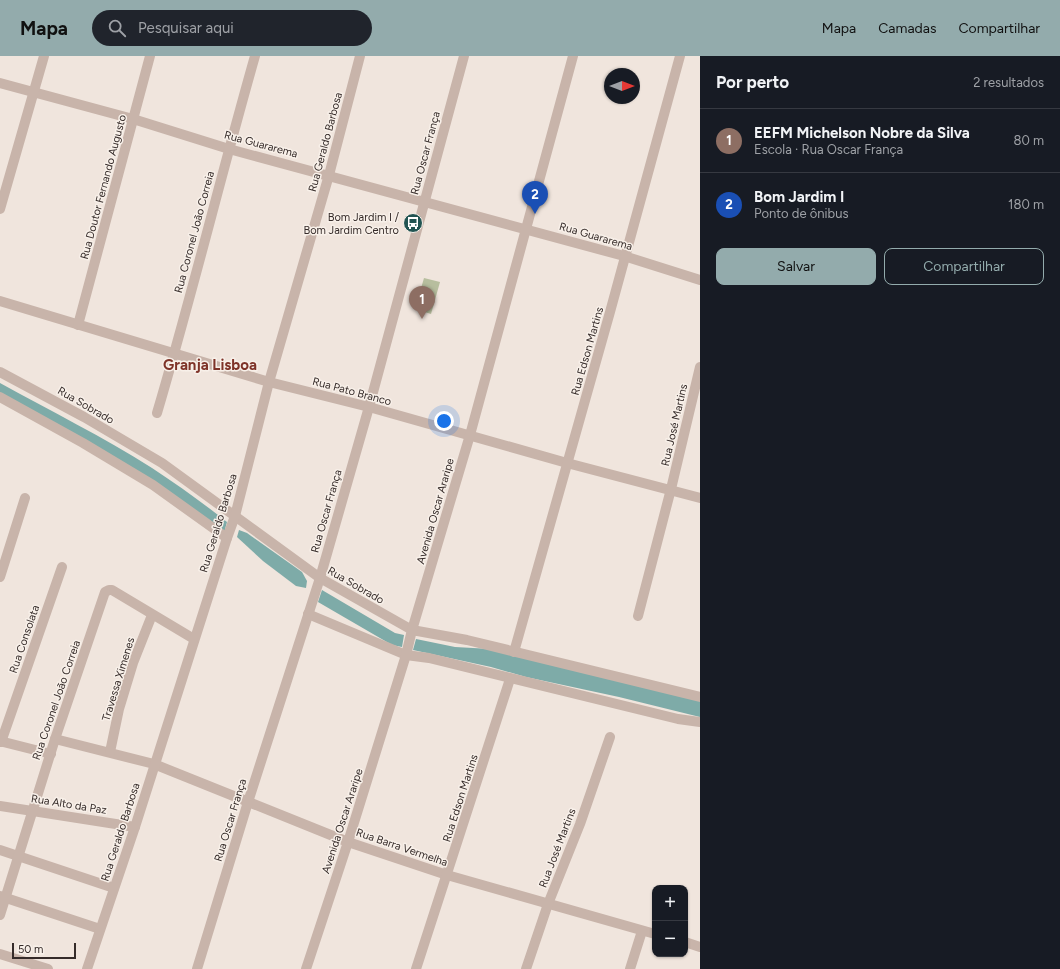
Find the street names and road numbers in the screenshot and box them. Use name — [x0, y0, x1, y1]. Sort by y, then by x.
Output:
street label: Rua Geraldo Barbosa — [306, 91, 345, 193]
street label: Rua Oscar França — [408, 110, 443, 196]
street label: Rua Doutor Fernando Augusto — [78, 113, 129, 261]
street label: Rua Guararema — [223, 128, 299, 161]
street label: Rua Coronel João Correia — [172, 170, 217, 295]
street label: Rua Guararema — [558, 220, 634, 253]
street label: Rua Edson Martins — [569, 305, 606, 397]
street label: Rua Pato Branco — [311, 375, 393, 408]
street label: Rua José Martins — [659, 383, 690, 467]
street label: Rua Sobrado — [55, 384, 116, 427]
street label: Avenida Oscar Araripe — [414, 457, 457, 566]
street label: Rua Oscar França — [308, 468, 345, 554]
street label: Rua Geraldo Barbosa — [197, 472, 240, 574]
street label: Rua Sobrado — [325, 564, 386, 607]
street label: Rua Consolata — [7, 603, 42, 675]
street label: Travessa Ximenes — [100, 636, 137, 723]
street label: Rua Coronel João Correia — [30, 639, 83, 762]
street label: Rua Edson Martins — [440, 753, 481, 844]
street label: Avenida Oscar Araripe — [319, 767, 366, 875]
street label: Rua Oscar França — [212, 777, 249, 863]
street label: Rua Geraldo Barbosa — [98, 781, 143, 883]
street label: Rua Alto da Paz — [30, 792, 108, 817]
street label: Rua José Martins — [536, 807, 579, 890]
street label: Rua Barra Vermelha — [354, 826, 449, 869]

